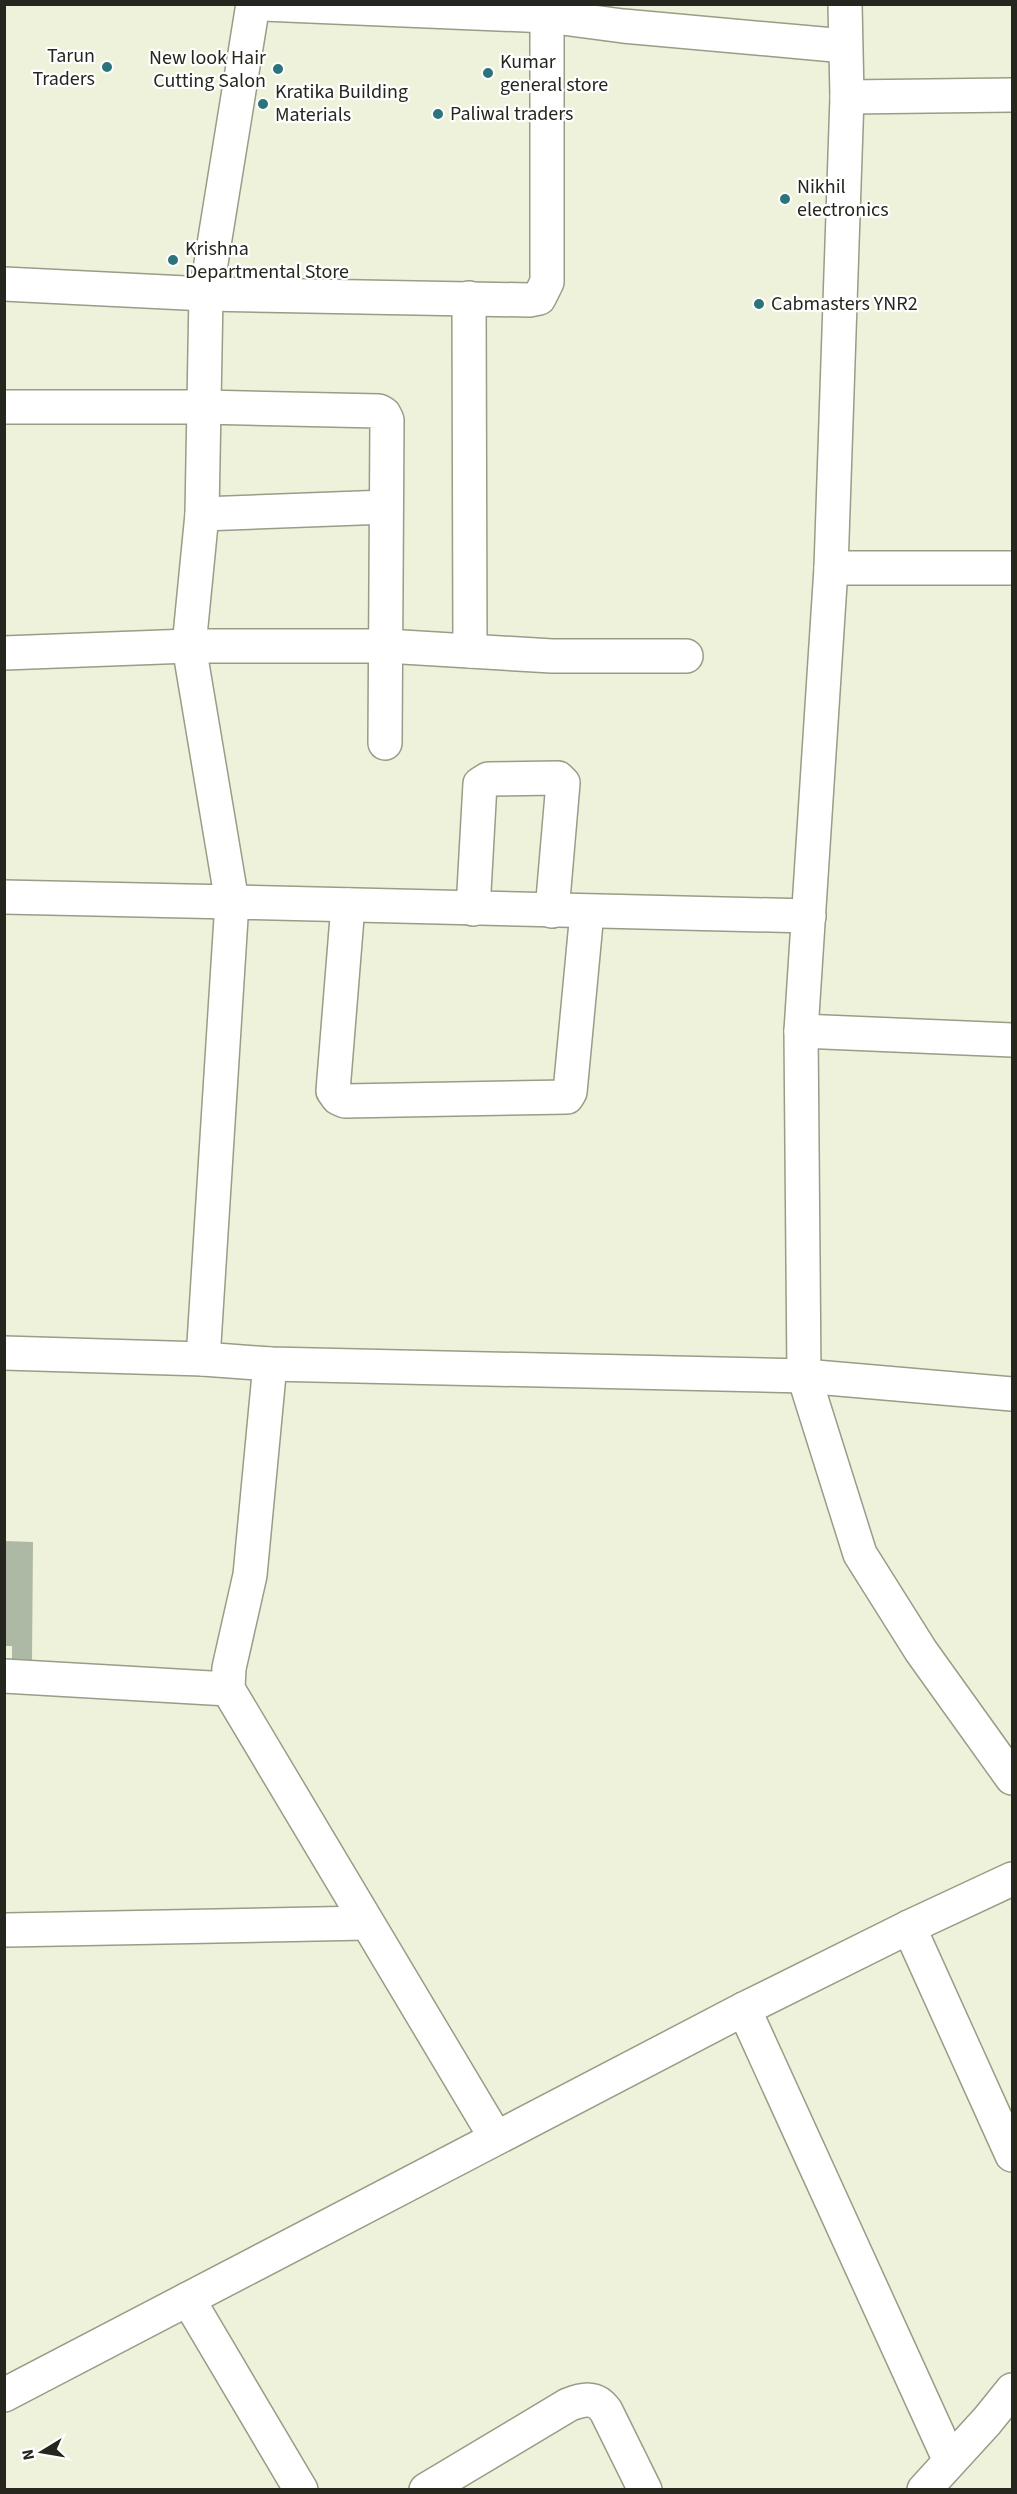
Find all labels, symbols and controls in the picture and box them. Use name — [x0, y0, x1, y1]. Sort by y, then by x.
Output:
place label: Tarun Traders — [32, 42, 95, 93]
place label: New look Hair Cutting Salon — [149, 44, 266, 95]
place label: Kumar general store — [500, 48, 608, 99]
marker: Tarun Traders — [100, 60, 114, 74]
marker: New look Hair Cutting Salon — [271, 62, 285, 76]
marker: Kumar general store — [481, 66, 495, 80]
place label: Kratika Building Materials — [275, 78, 408, 129]
marker: Kratika Building Materials — [256, 97, 270, 111]
place label: Paliwal traders — [450, 100, 574, 128]
marker: Paliwal traders — [431, 107, 445, 121]
place label: Nikhil electronics — [797, 173, 889, 224]
marker: Nikhil electronics — [778, 192, 792, 206]
place label: Krishna Departmental Store — [185, 235, 349, 286]
marker: Krishna Departmental Store — [166, 253, 180, 267]
place label: Cabmasters YNR2 — [771, 290, 918, 318]
marker: Cabmasters YNR2 — [752, 297, 766, 311]
north arrow — [12, 2422, 72, 2482]
text: N — [16, 2447, 40, 2462]

